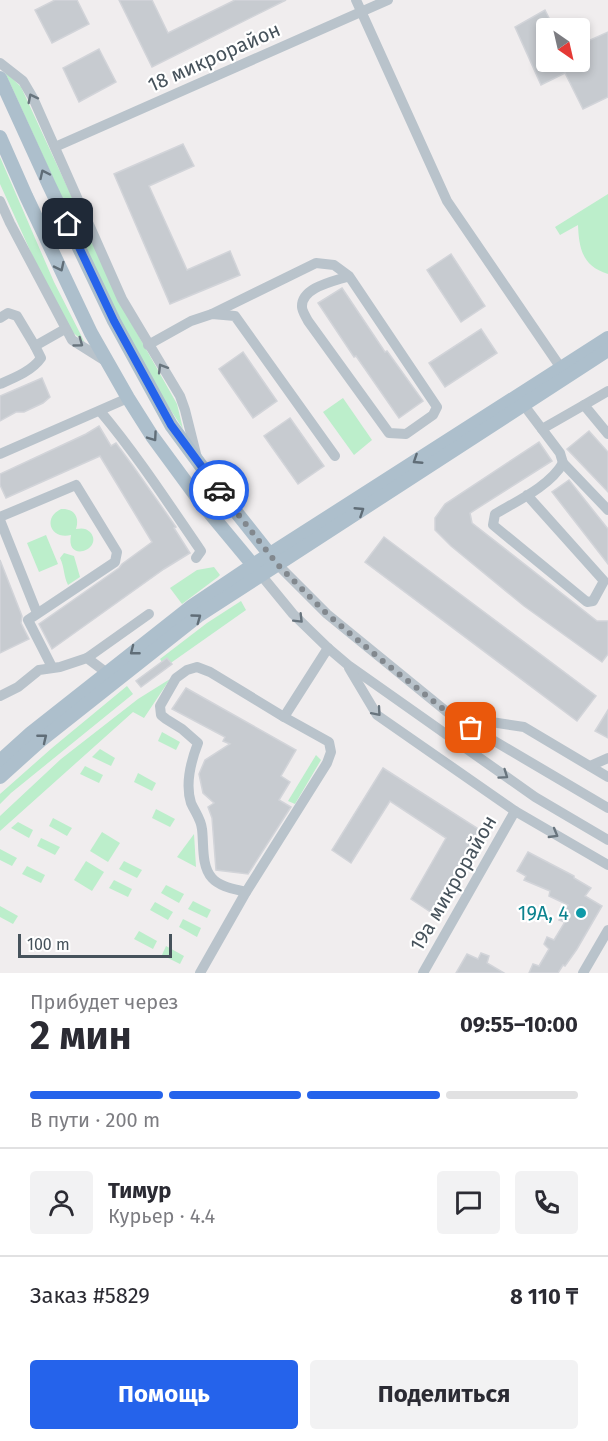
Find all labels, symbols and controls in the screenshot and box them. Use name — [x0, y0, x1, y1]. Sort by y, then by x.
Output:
street label: 18 микрорайон — [144, 17, 284, 97]
north arrow — [536, 18, 590, 72]
map controls — [536, 18, 590, 72]
one-way arrow — [28, 93, 40, 104]
one-way arrow — [40, 170, 52, 181]
pin — [42, 198, 93, 249]
icon: home — [51, 207, 84, 240]
one-way arrow — [52, 260, 64, 271]
one-way arrow — [72, 336, 83, 347]
one-way arrow — [158, 364, 170, 374]
one-way arrow — [146, 431, 157, 442]
one-way arrow — [413, 453, 424, 464]
courier — [189, 460, 249, 520]
icon: car — [203, 474, 236, 507]
one-way arrow — [353, 507, 364, 518]
one-way arrow — [291, 612, 302, 623]
one-way arrow — [190, 614, 201, 625]
one-way arrow — [130, 644, 141, 655]
pin — [445, 702, 496, 753]
one-way arrow — [370, 705, 381, 716]
icon: bag — [454, 711, 487, 744]
one-way arrow — [36, 734, 47, 745]
one-way arrow — [497, 768, 508, 779]
street label: 19а микрорайон — [404, 811, 502, 955]
one-way arrow — [548, 827, 558, 838]
place label: 19А, 4 — [518, 901, 569, 925]
marker: 19А, 4 — [574, 906, 588, 920]
scale bar — [18, 931, 172, 958]
text: 100 m — [27, 935, 70, 954]
text: Прибудет через — [30, 990, 179, 1014]
text: 09:55–10:00 — [460, 1011, 578, 1038]
text: 2 мин — [30, 1013, 132, 1059]
text: В пути · 200 m — [30, 1108, 160, 1132]
button: person — [30, 1171, 93, 1234]
button: chat — [437, 1171, 500, 1234]
button: phone — [515, 1171, 578, 1234]
text: Тимур — [108, 1177, 171, 1204]
text: Курьер · 4.4 — [108, 1204, 215, 1228]
text: Заказ #5829 — [30, 1282, 150, 1309]
text: 8 110 ₸ — [510, 1283, 578, 1310]
button: Помощь — [30, 1360, 298, 1429]
button: Поделиться — [310, 1360, 578, 1429]

